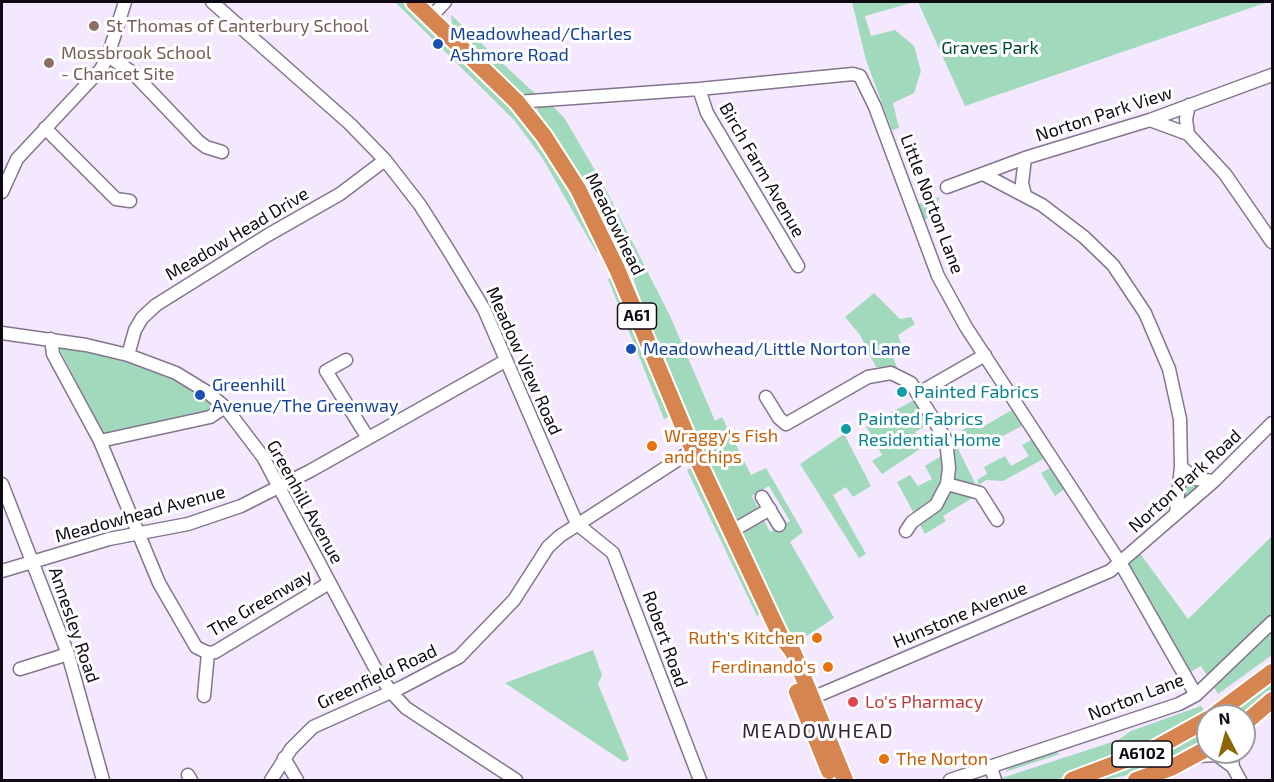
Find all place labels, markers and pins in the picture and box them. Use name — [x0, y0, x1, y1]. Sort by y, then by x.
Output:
place label: St Thomas of Canterbury School — [106, 15, 369, 37]
marker: St Thomas of Canterbury School — [87, 19, 101, 33]
place label: Meadowhead/Charles Ashmore Road — [450, 23, 632, 66]
marker: Meadowhead/Charles Ashmore Road — [431, 37, 445, 51]
place label: Mossbrook School - Chancet Site — [61, 42, 211, 84]
marker: Mossbrook School - Chancet Site — [42, 56, 56, 70]
place label: Meadowhead/Little Norton Lane — [643, 338, 911, 360]
marker: Meadowhead/Little Norton Lane — [624, 342, 638, 356]
place label: Greenhill Avenue/The Greenway — [212, 374, 398, 416]
place label: Painted Fabrics — [914, 381, 1039, 403]
marker: Painted Fabrics — [895, 385, 909, 399]
marker: Greenhill Avenue/The Greenway — [193, 388, 207, 402]
place label: Painted Fabrics Residential Home — [858, 408, 1001, 450]
marker: Painted Fabrics Residential Home — [839, 422, 853, 436]
place label: Wraggy's Fish and chips — [664, 425, 778, 468]
marker: Wraggy's Fish and chips — [645, 439, 659, 453]
place label: Ruth's Kitchen — [688, 627, 805, 649]
marker: Ruth's Kitchen — [810, 631, 824, 645]
place label: Ferdinando's — [711, 656, 816, 678]
marker: Ferdinando's — [821, 660, 835, 674]
place label: Lo's Pharmacy — [865, 691, 983, 713]
marker: Lo's Pharmacy — [846, 695, 860, 709]
place label: The Norton — [896, 748, 988, 770]
marker: The Norton — [877, 752, 891, 766]

